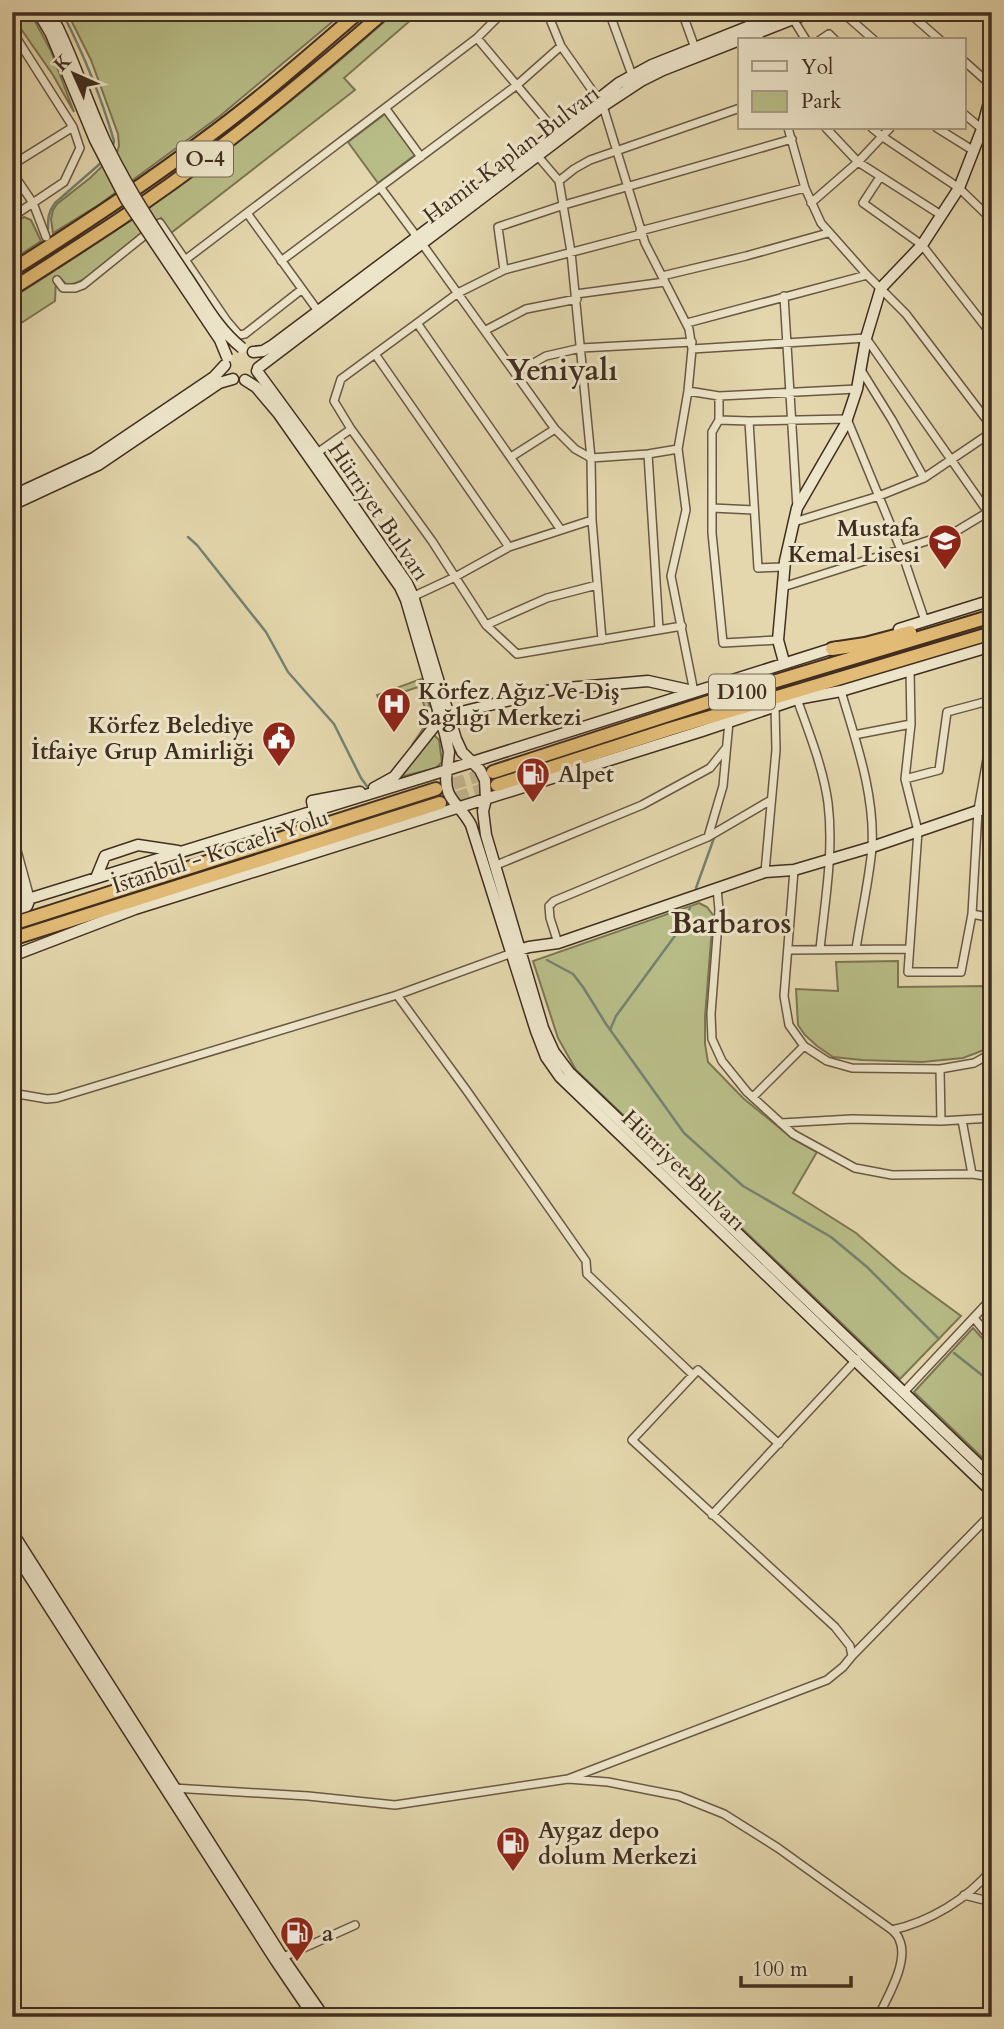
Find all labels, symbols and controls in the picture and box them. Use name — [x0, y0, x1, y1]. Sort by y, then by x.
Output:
north arrow — [38, 38, 108, 108]
legend — [738, 38, 965, 130]
text: K — [48, 48, 78, 77]
text: Yol — [801, 53, 833, 82]
street label: Hamit Kaplan Bulvarı — [417, 78, 606, 231]
text: Park — [801, 87, 842, 116]
road number: O-4 — [177, 142, 233, 176]
district label: Yeniyalı — [506, 350, 618, 391]
street label: Hürriyet Bulvarı — [321, 436, 437, 587]
place label: Mustafa Kemal Lisesi — [788, 513, 921, 570]
school or university icon: Mustafa Kemal Lisesi — [926, 522, 964, 571]
road number: D100 — [709, 674, 775, 710]
place label: Körfez Ağız Ve Diş Sağlığı Merkezi — [418, 676, 620, 733]
hospital icon: Körfez Ağız Ve Diş Sağlığı Merkezi — [375, 685, 413, 734]
place label: Körfez Belediye İtfaiye Grup Amirliği — [31, 710, 254, 767]
public building icon: Körfez Belediye İtfaiye Grup Amirliği — [260, 719, 298, 768]
fuel station icon: Alpet — [514, 755, 552, 804]
place label: Alpet — [558, 759, 614, 790]
street label: İstanbul - Kocaeli Yolu — [108, 802, 333, 901]
district label: Barbaros — [670, 903, 792, 944]
street label: Hürriyet Bulvarı — [615, 1103, 753, 1238]
place label: Aygaz depo dolum Merkezi — [538, 1815, 697, 1872]
fuel station icon: Aygaz depo dolum Merkezi — [494, 1824, 532, 1873]
fuel station icon: a — [278, 1914, 316, 1963]
place label: a — [322, 1918, 334, 1949]
scale bar — [741, 1945, 852, 1989]
text: 100 m — [752, 1955, 808, 1984]

